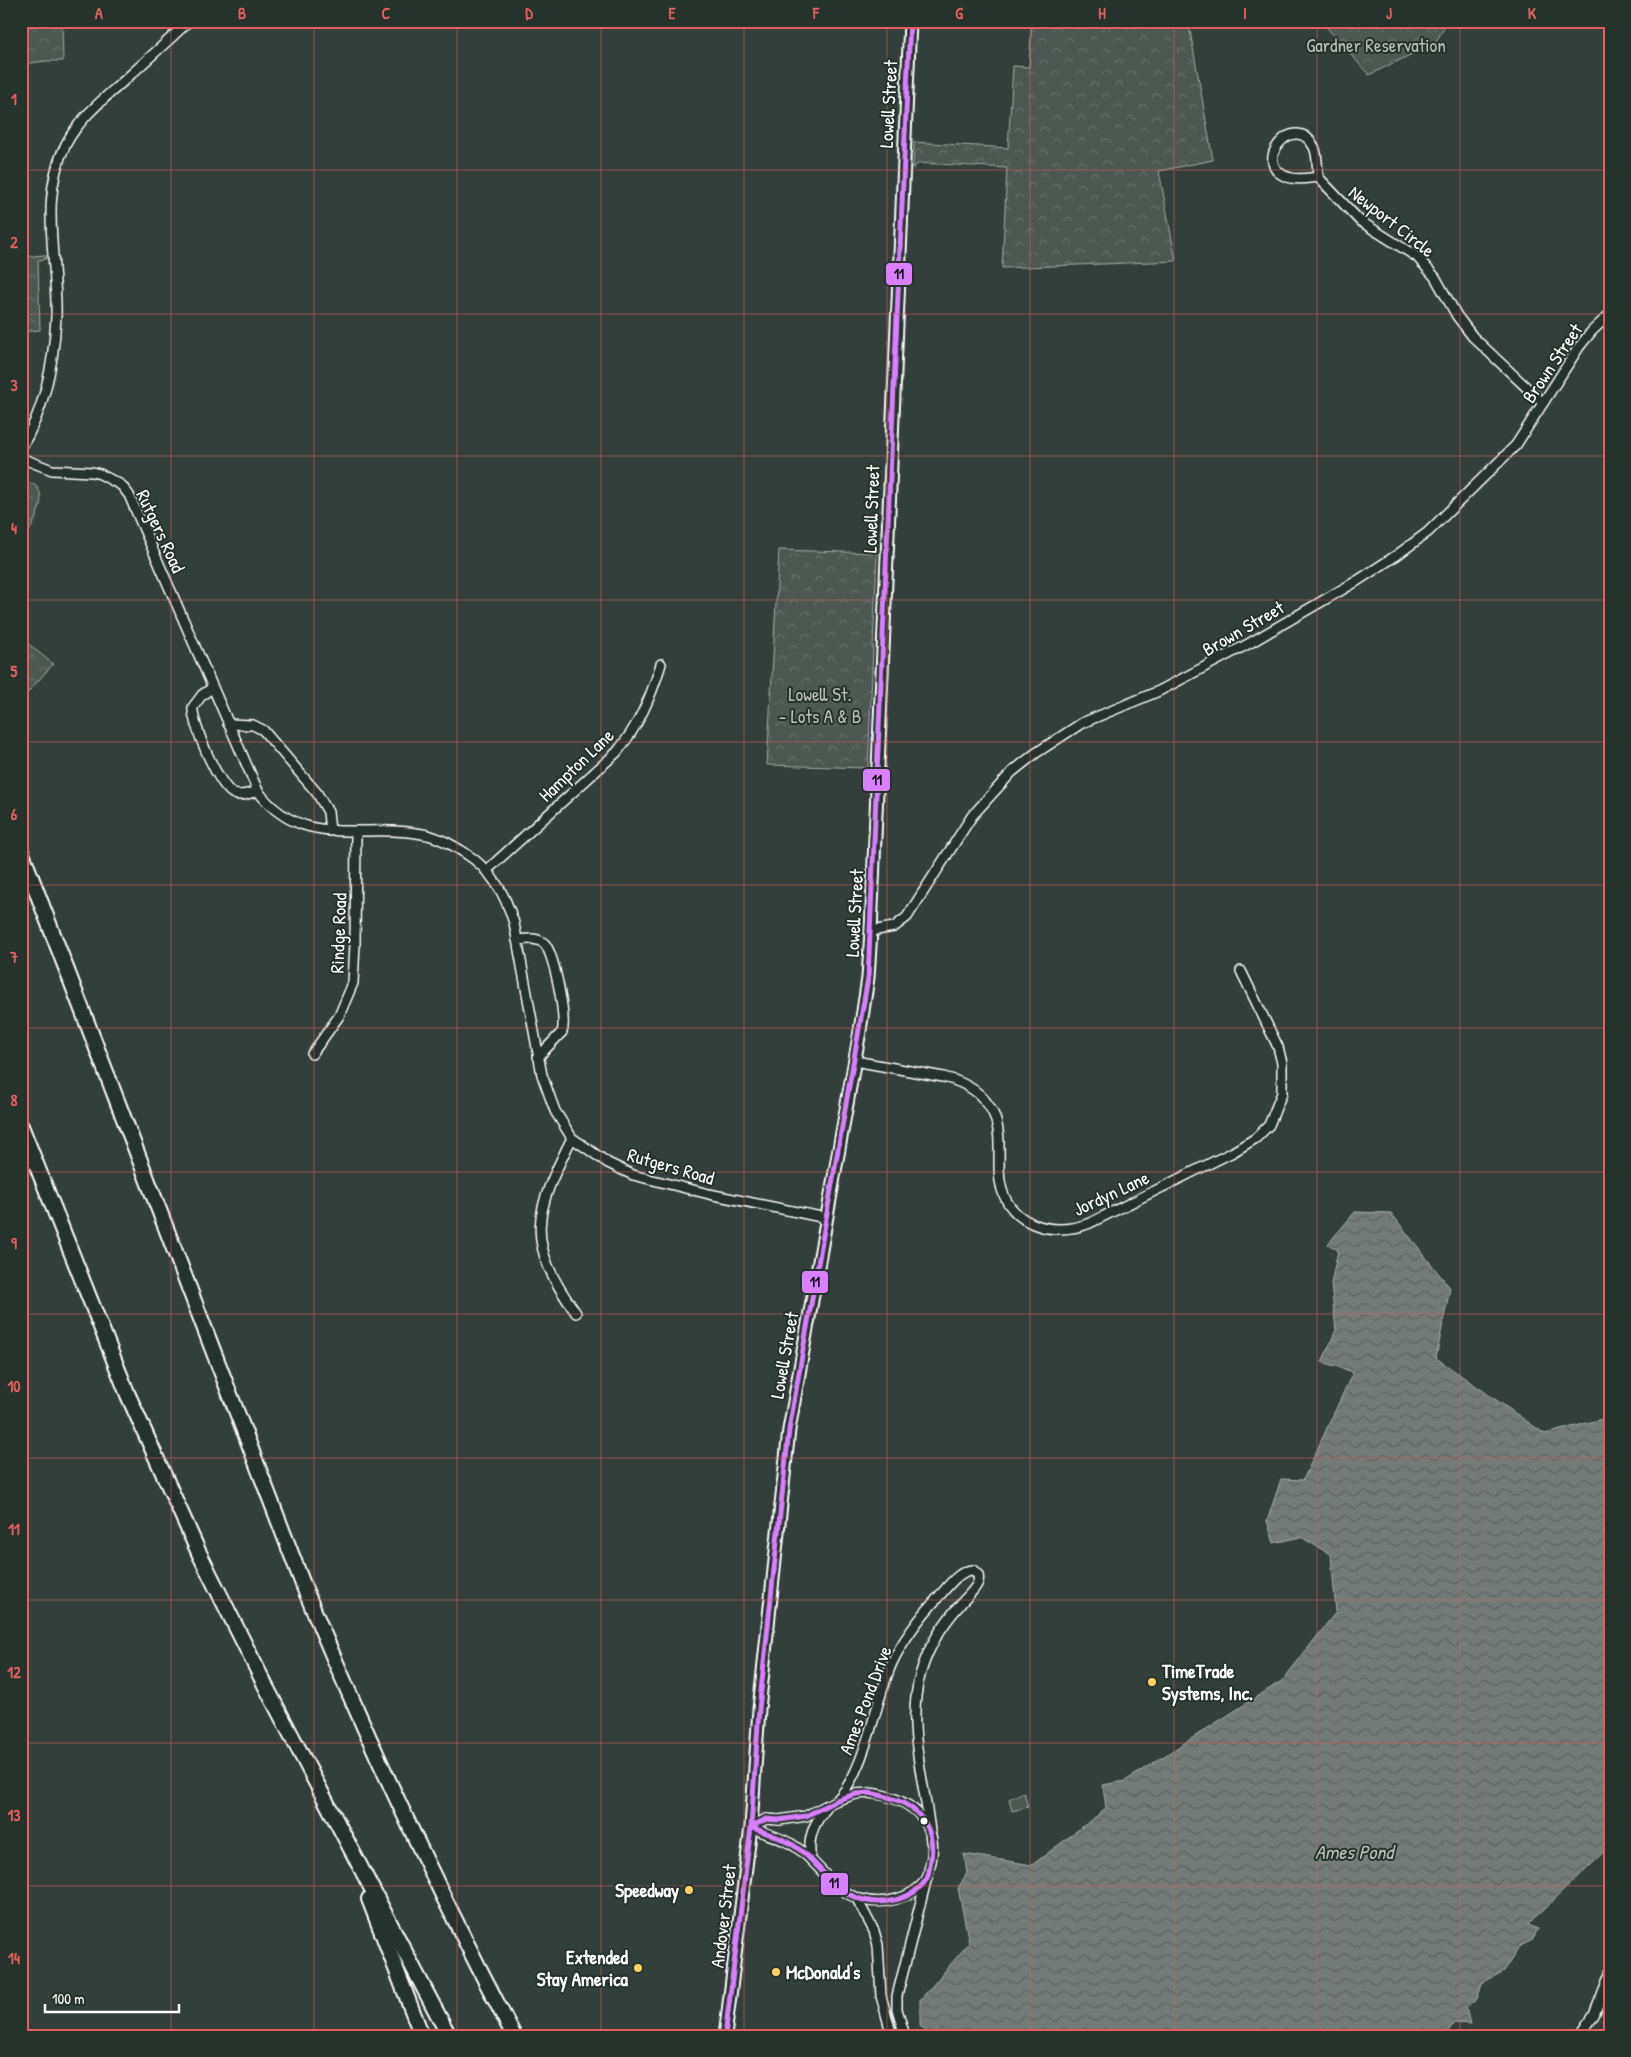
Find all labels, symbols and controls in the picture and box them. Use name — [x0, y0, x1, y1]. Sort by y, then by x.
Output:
text: A — [95, 2, 103, 24]
text: B — [238, 2, 246, 24]
text: C — [382, 2, 391, 24]
text: D — [525, 2, 533, 24]
text: E — [668, 2, 676, 24]
text: F — [812, 2, 820, 24]
text: G — [955, 2, 963, 24]
text: H — [1098, 2, 1106, 24]
text: I — [1243, 2, 1247, 24]
text: J — [1386, 2, 1392, 24]
text: K — [1528, 2, 1537, 24]
park label: Gardner Reservation — [1306, 32, 1446, 58]
street label: Lowell Street — [873, 59, 903, 149]
text: 1 — [11, 88, 17, 110]
street label: Newport Circle — [1344, 179, 1441, 263]
text: 2 — [10, 231, 18, 253]
line badge: 11 — [885, 262, 913, 286]
text: 11 — [894, 264, 904, 283]
street label: Brown Street — [1516, 318, 1588, 408]
text: 3 — [10, 374, 18, 396]
street label: Lowell Street — [856, 464, 886, 553]
street label: Rutgers Road — [130, 485, 192, 577]
text: 4 — [11, 517, 17, 539]
street label: Brown Street — [1197, 594, 1289, 662]
text: 5 — [11, 660, 18, 682]
park label: Lowell St. - Lots A & B — [779, 681, 861, 729]
street label: Hampton Lane — [533, 722, 620, 807]
line badge: 11 — [862, 768, 891, 792]
text: 11 — [872, 770, 882, 789]
text: 6 — [11, 803, 18, 825]
street label: Lowell Street — [839, 868, 869, 958]
street label: Rindge Road — [324, 892, 352, 974]
text: 7 — [9, 946, 18, 968]
text: 8 — [11, 1089, 18, 1111]
street label: Rutgers Road — [625, 1141, 718, 1191]
street label: Jordyn Lane — [1069, 1164, 1154, 1222]
text: 9 — [11, 1232, 17, 1254]
line badge: 11 — [801, 1270, 829, 1294]
text: 11 — [810, 1272, 820, 1291]
street label: Lowell Street — [764, 1309, 805, 1401]
text: 10 — [8, 1375, 20, 1397]
text: 11 — [8, 1518, 20, 1540]
street label: Ames Pond Drive — [832, 1642, 898, 1758]
place label: TimeTrade Systems, Inc. — [1161, 1658, 1253, 1707]
text: 12 — [7, 1661, 21, 1683]
marker: TimeTrade Systems, Inc. — [1146, 1676, 1158, 1688]
text: 13 — [8, 1804, 20, 1826]
unlabelled marker — [919, 1816, 929, 1826]
water label: Ames Pond — [1315, 1838, 1396, 1865]
street label: Andover Street — [704, 1862, 742, 1969]
line badge: 11 — [820, 1872, 849, 1896]
text: 11 — [829, 1873, 839, 1892]
place label: Speedway — [615, 1877, 679, 1904]
marker: Speedway — [683, 1884, 695, 1896]
place label: Extended Stay America — [537, 1944, 629, 1993]
text: 14 — [8, 1947, 20, 1969]
place label: McDonald's — [786, 1959, 861, 1985]
marker: Extended Stay America — [632, 1962, 644, 1974]
marker: McDonald's — [770, 1966, 782, 1978]
scale bar — [45, 1982, 179, 2014]
text: 100 m — [52, 1988, 85, 2009]

